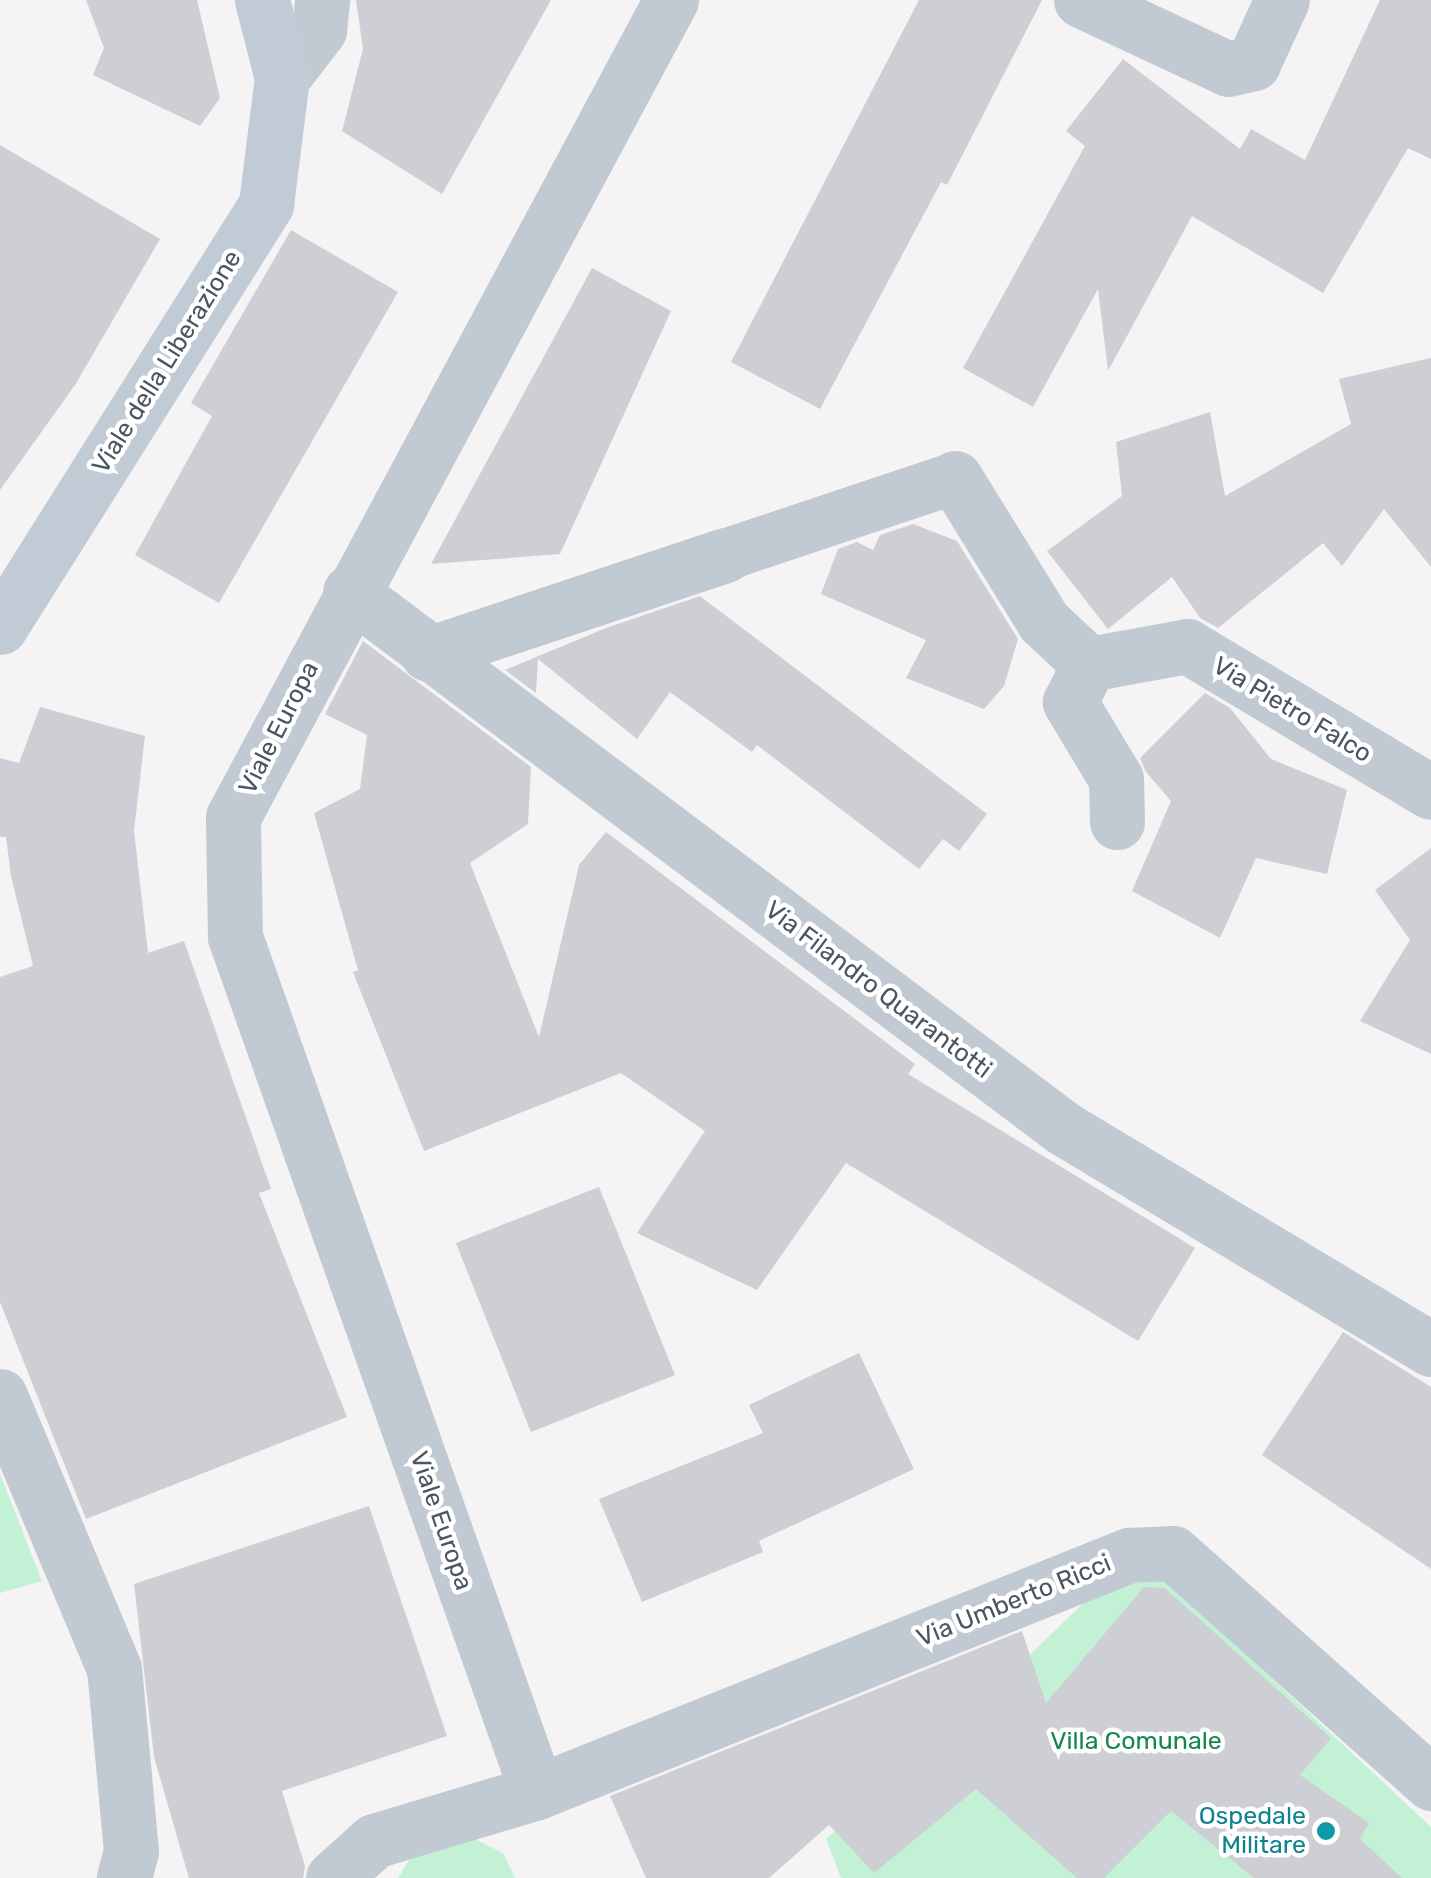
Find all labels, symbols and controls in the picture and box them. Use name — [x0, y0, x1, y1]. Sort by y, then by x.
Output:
street label: Viale della Liberazione — [86, 245, 248, 479]
street label: Via Pietro Falco — [1207, 651, 1377, 769]
street label: Viale Europa — [233, 657, 325, 799]
street label: Via Filandro Quarantotti — [759, 895, 997, 1085]
street label: Viale Europa — [403, 1448, 479, 1594]
street label: Via Umberto Ricci — [913, 1548, 1115, 1654]
park label: Villa Comunale — [1050, 1726, 1222, 1756]
place label: Ospedale Militare — [1199, 1802, 1306, 1861]
marker: Ospedale Militare — [1315, 1820, 1337, 1842]

